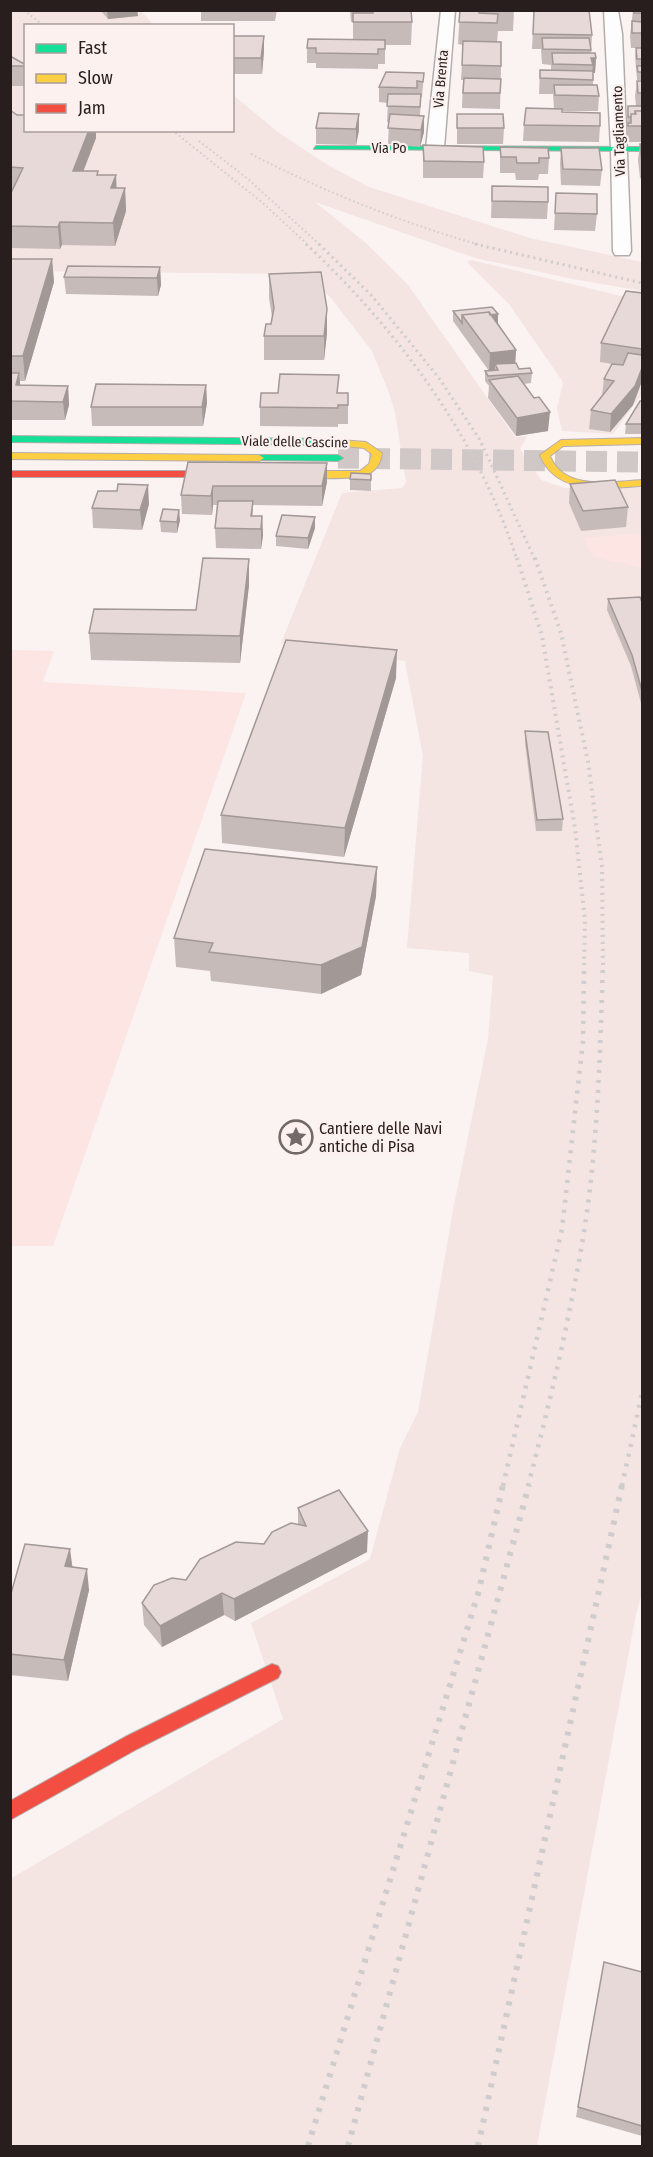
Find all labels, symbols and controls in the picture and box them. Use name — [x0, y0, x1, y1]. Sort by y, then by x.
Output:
legend — [24, 24, 234, 132]
text: Fast — [78, 37, 107, 59]
street label: Via Brenta — [430, 49, 452, 109]
text: Slow — [78, 67, 113, 89]
street label: Via Tagliamento — [609, 85, 629, 177]
text: Jam — [78, 97, 106, 119]
street label: Via Po — [371, 140, 407, 157]
street label: Viale delle Cascine — [242, 433, 349, 451]
place icon: Cantiere delle Navi antiche di Pisa — [278, 1119, 314, 1155]
place label: Cantiere delle Navi antiche di Pisa — [319, 1119, 442, 1156]

